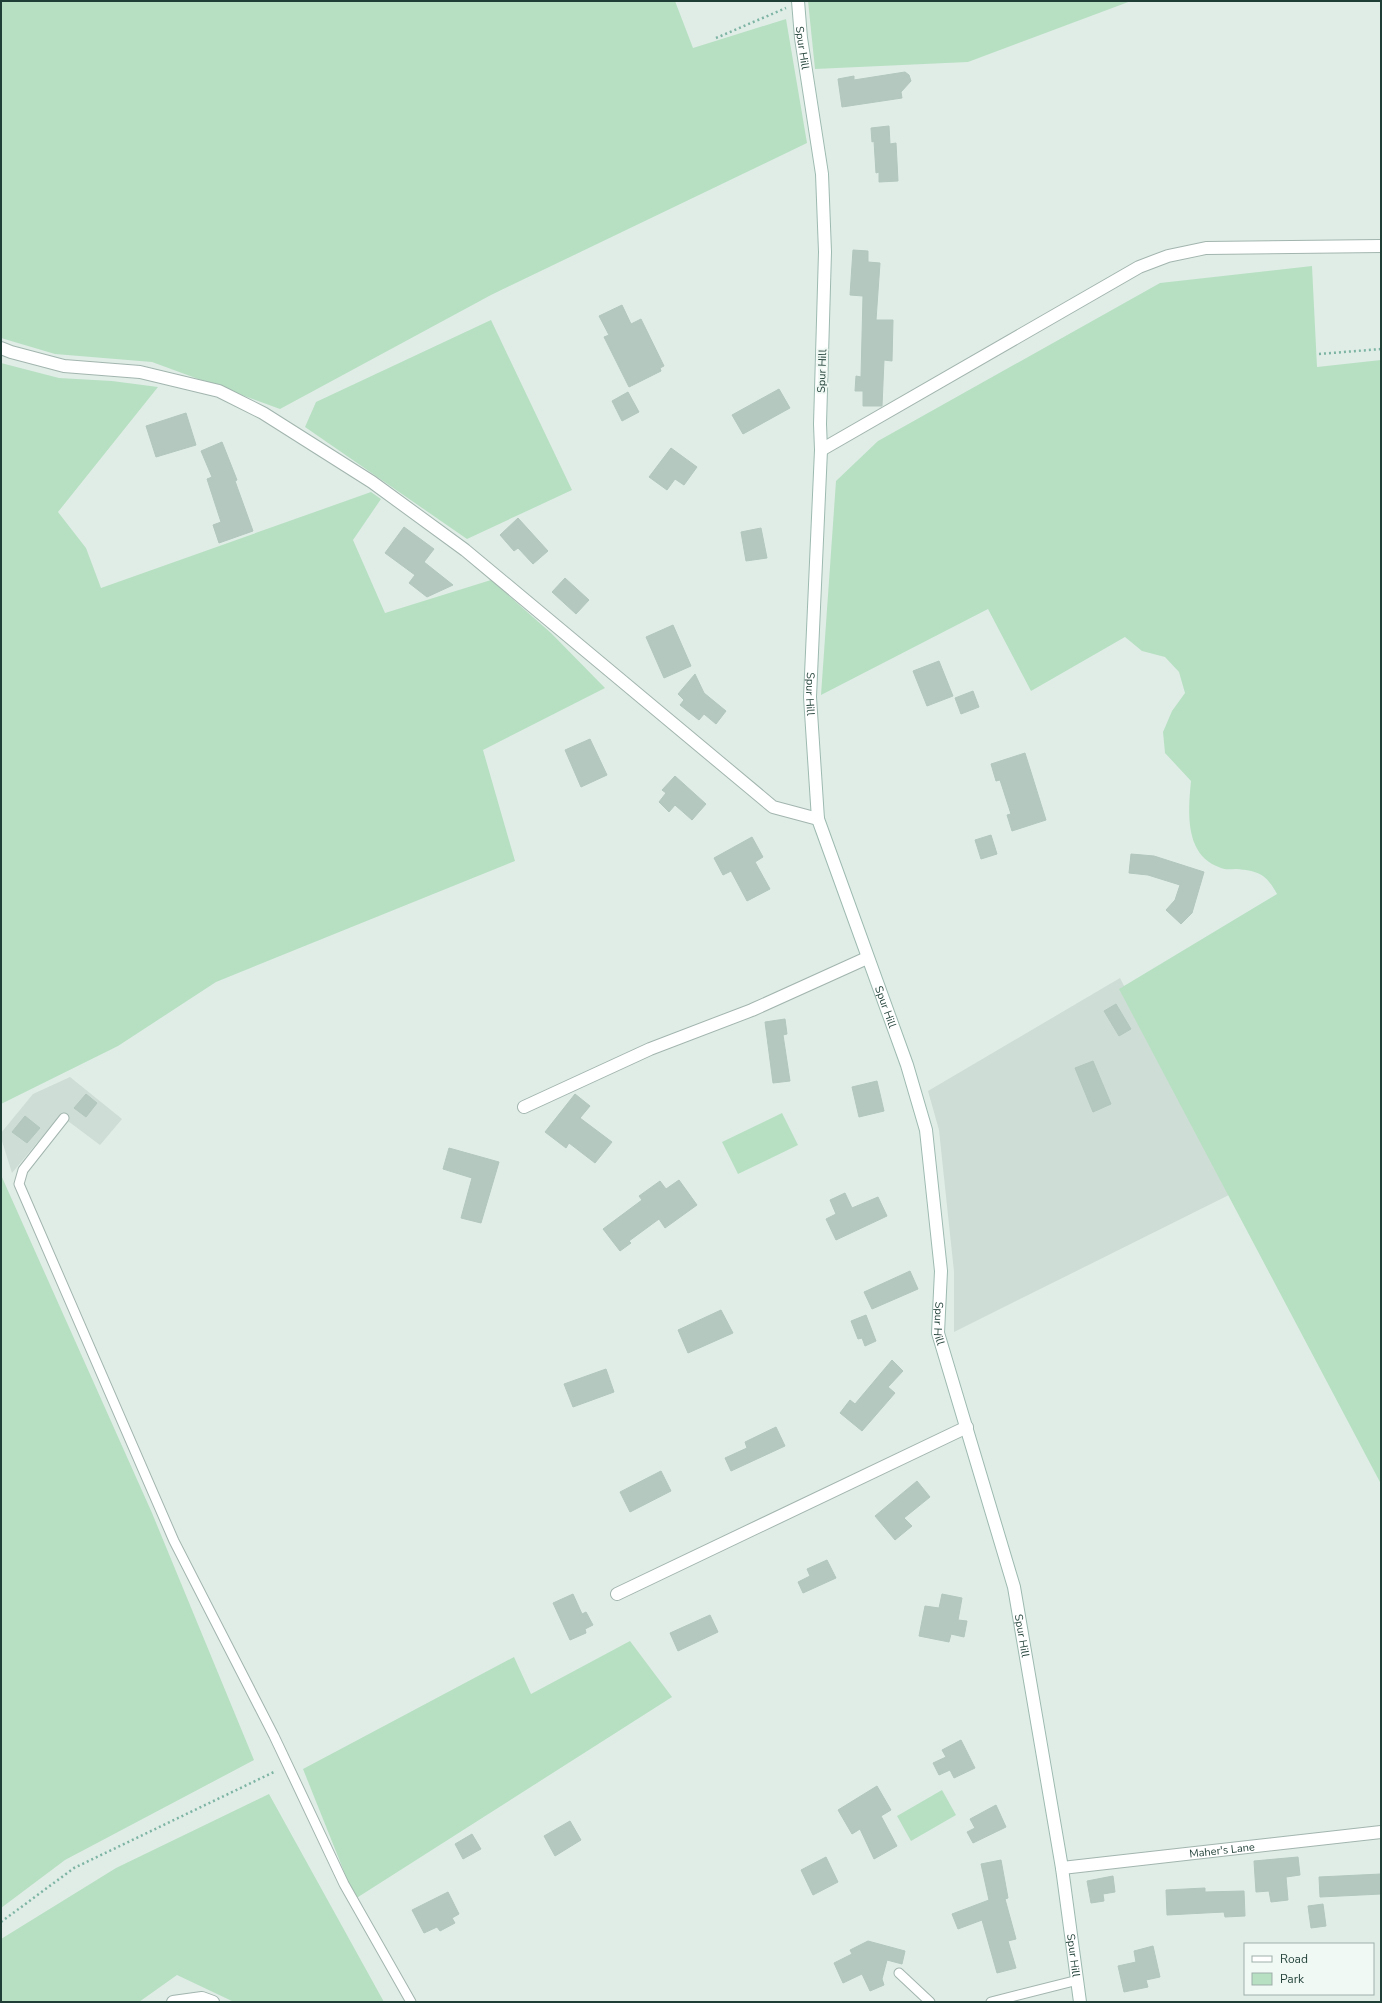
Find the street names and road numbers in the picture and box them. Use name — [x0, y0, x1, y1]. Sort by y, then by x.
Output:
street label: Spur Hill — [793, 26, 813, 71]
street label: Spur Hill — [814, 348, 830, 393]
street label: Spur Hill — [802, 672, 819, 717]
street label: Spur Hill — [871, 984, 901, 1030]
street label: Spur Hill — [930, 1301, 949, 1348]
street label: Spur Hill — [1011, 1613, 1033, 1659]
street label: Maher's Lane — [1188, 1839, 1256, 1861]
street label: Spur Hill — [1063, 1933, 1084, 1979]

